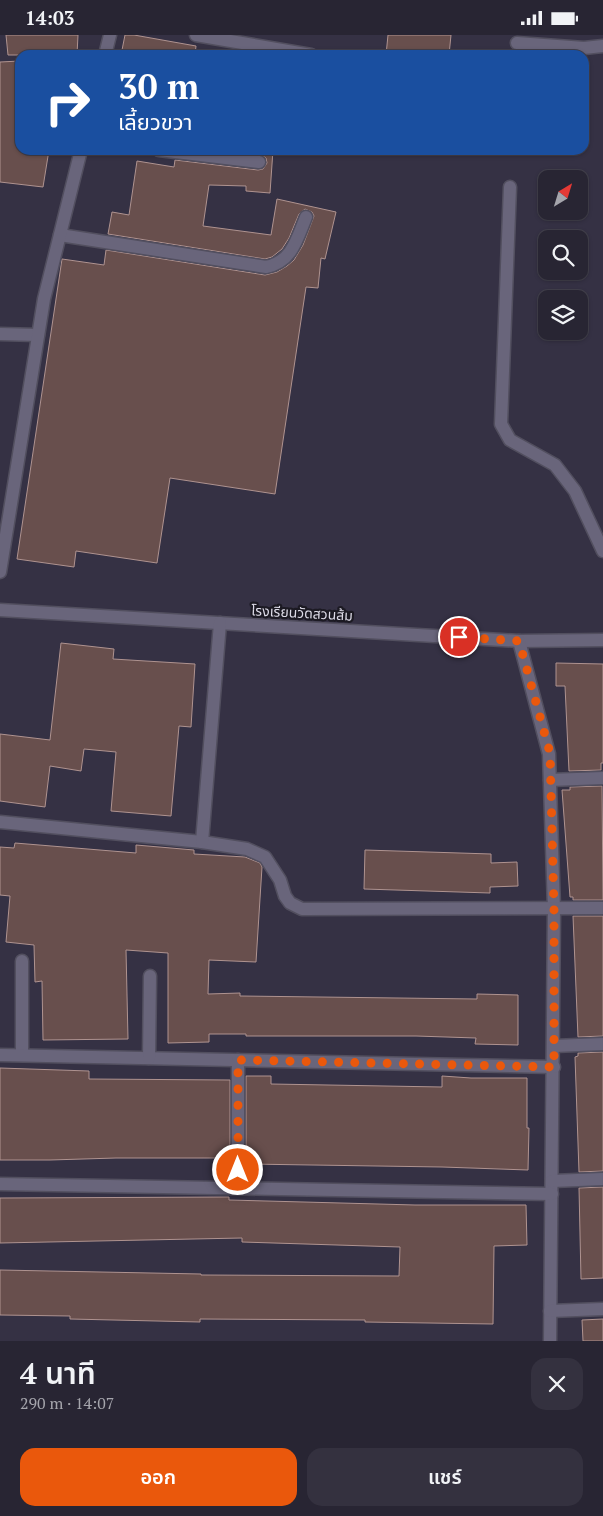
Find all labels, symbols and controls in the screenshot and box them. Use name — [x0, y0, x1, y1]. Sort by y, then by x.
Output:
text: 14:03 — [25, 5, 74, 30]
text: 30 m — [118, 63, 199, 109]
icon: right — [35, 70, 100, 135]
text: เลี้ยวขวา — [118, 107, 193, 136]
north arrow — [538, 170, 588, 220]
map controls — [538, 170, 588, 340]
button: search — [538, 230, 588, 280]
button: layers — [538, 290, 588, 340]
street label: โรงเรียนวัดสวนส้ม — [251, 600, 353, 625]
pin — [438, 616, 480, 658]
icon: arrive — [445, 623, 473, 651]
position arrow — [211, 1143, 263, 1195]
text: 4 นาที — [20, 1353, 96, 1393]
button: close — [531, 1358, 583, 1410]
text: 290 m · 14:07 — [20, 1392, 114, 1414]
button: ออก — [20, 1448, 297, 1506]
button: แชร์ — [307, 1448, 583, 1506]

